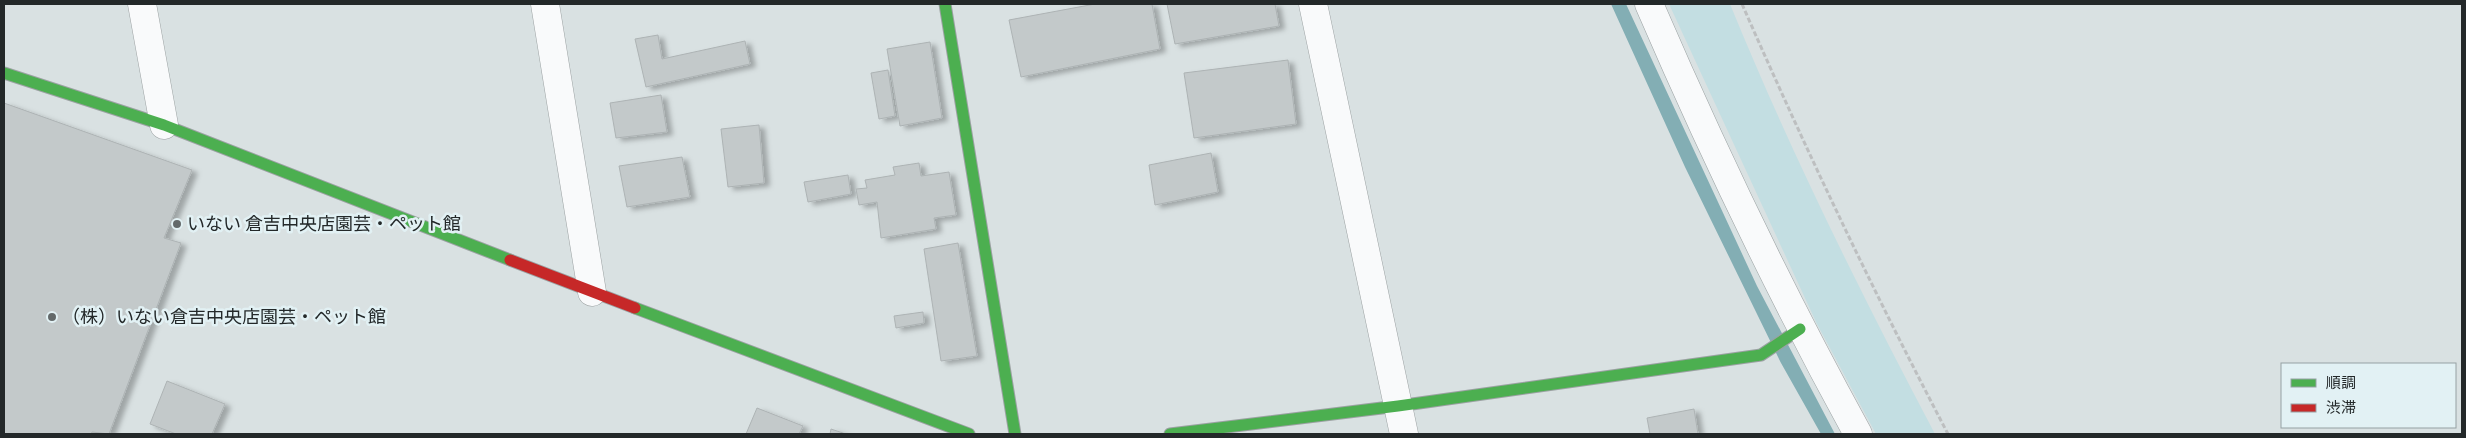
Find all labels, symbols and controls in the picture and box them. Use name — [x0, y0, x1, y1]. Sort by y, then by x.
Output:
place label: いない 倉吉中央店園芸・ペット館 — [187, 213, 461, 233]
marker: いない 倉吉中央店園芸・ペット館 — [171, 218, 183, 230]
place label: （株）いない倉吉中央店園芸・ペット館 — [62, 306, 386, 326]
marker: （株）いない倉吉中央店園芸・ペット館 — [46, 311, 58, 323]
legend — [2281, 363, 2456, 428]
text: 順調 — [2326, 374, 2356, 391]
text: 渋滞 — [2326, 399, 2356, 416]

